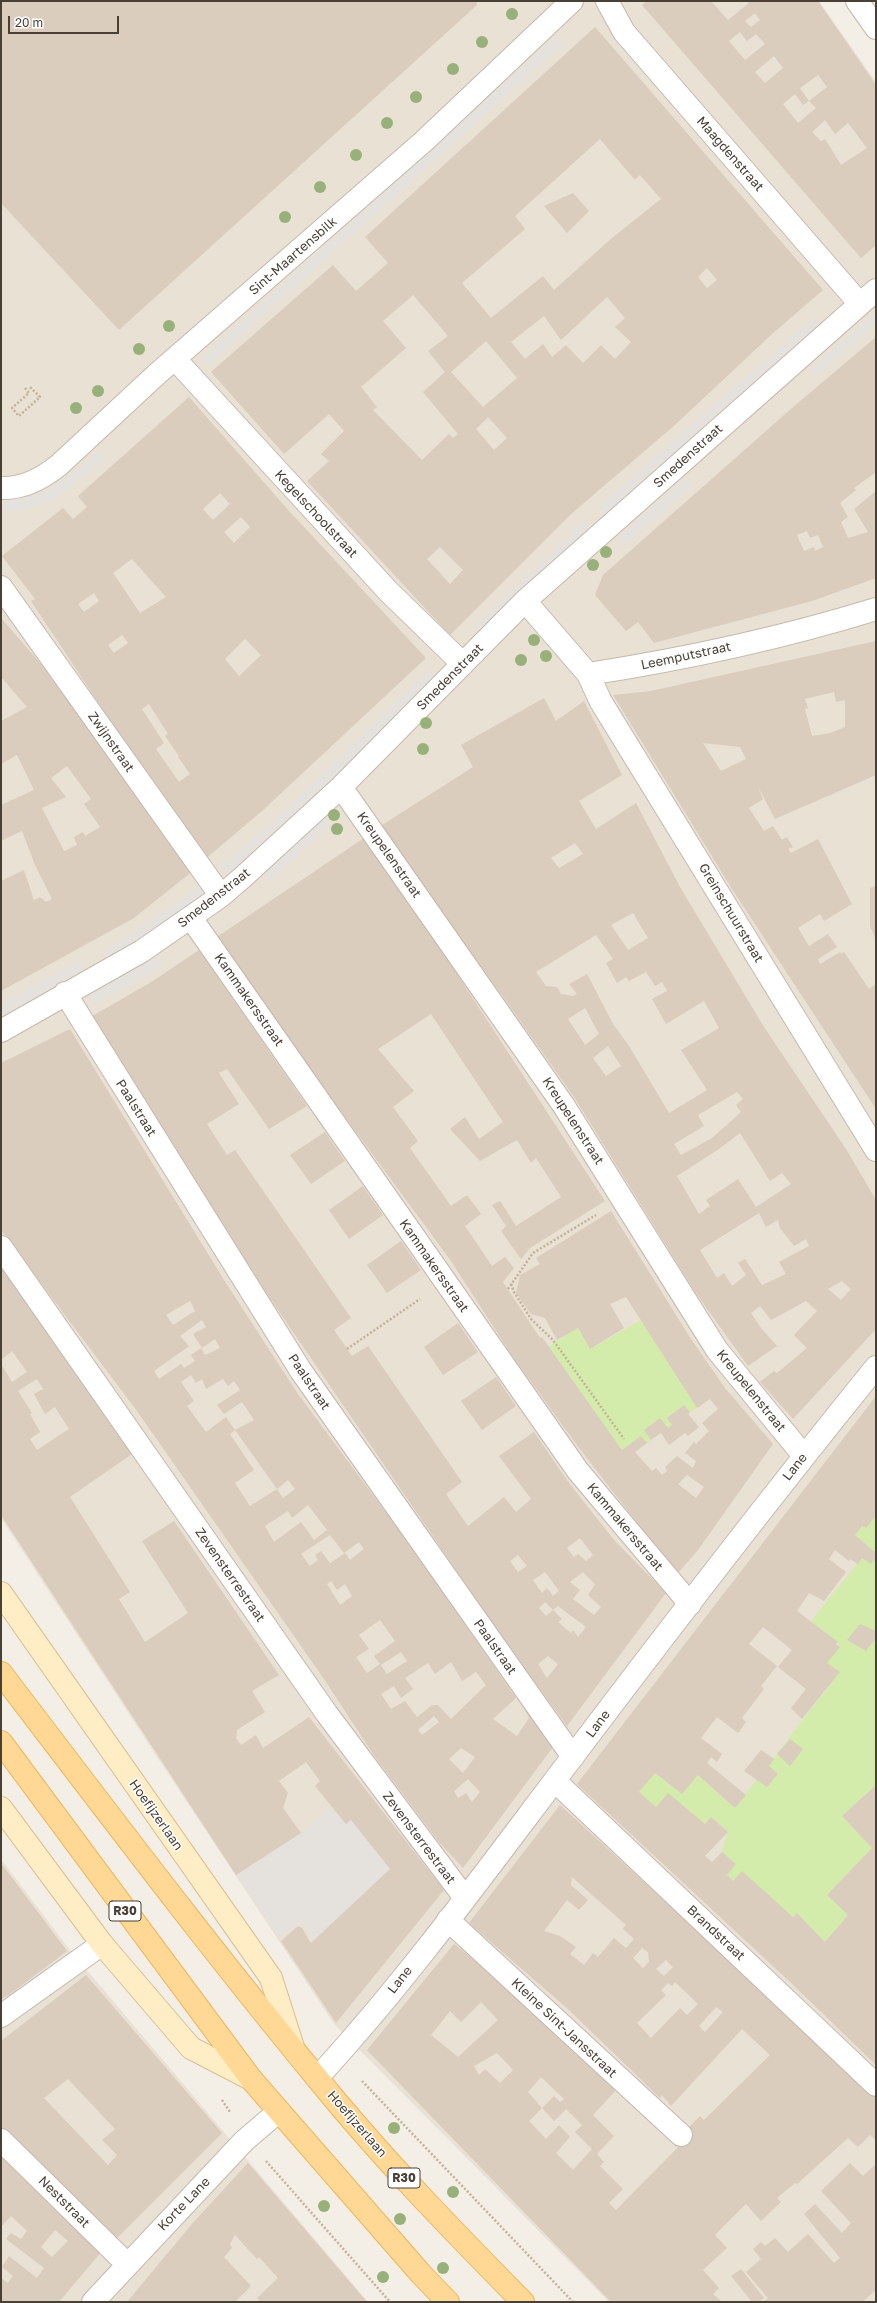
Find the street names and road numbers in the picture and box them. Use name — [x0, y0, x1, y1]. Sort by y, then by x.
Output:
street label: Maagdenstraat — [693, 113, 767, 195]
street label: Sint-Maartensbilk — [246, 214, 340, 298]
street label: Smedenstraat — [650, 421, 726, 491]
street label: Kegelschoolstraat — [271, 467, 361, 561]
street label: Leemputstraat — [640, 639, 732, 673]
street label: Smedenstraat — [413, 640, 487, 714]
street label: Zwijnstraat — [85, 709, 137, 775]
street label: Kreupelenstraat — [354, 809, 424, 901]
street label: Greinschuurstraat — [695, 861, 767, 965]
street label: Smedenstraat — [175, 865, 253, 931]
street label: Kammakersstraat — [211, 951, 287, 1049]
street label: Kreupelenstraat — [539, 1074, 607, 1168]
street label: Paalstraat — [112, 1077, 160, 1139]
street label: Kammakersstraat — [396, 1217, 472, 1315]
street label: Kreupelenstraat — [713, 1347, 789, 1435]
street label: Paalstraat — [285, 1351, 333, 1413]
street label: Lane — [779, 1450, 811, 1484]
street label: Kammakersstraat — [584, 1480, 666, 1574]
street label: Zevensterrestraat — [192, 1525, 268, 1625]
street label: Paalstraat — [470, 1616, 520, 1678]
street label: Lane — [583, 1707, 613, 1741]
street label: Hoefijzerlaan — [126, 1777, 186, 1853]
street label: Zevensterrestraat — [379, 1789, 459, 1887]
road number: R30 — [109, 1901, 141, 1921]
street label: Brandstraat — [684, 1902, 748, 1964]
street label: Lane — [384, 1963, 416, 1997]
street label: Kleine Sint-Jansstraat — [508, 1975, 620, 2081]
street label: Hoefijzerlaan — [324, 2088, 390, 2160]
road number: R30 — [388, 2168, 420, 2188]
street label: Neststraat — [35, 2173, 93, 2231]
street label: Korte Lane — [155, 2174, 213, 2234]

